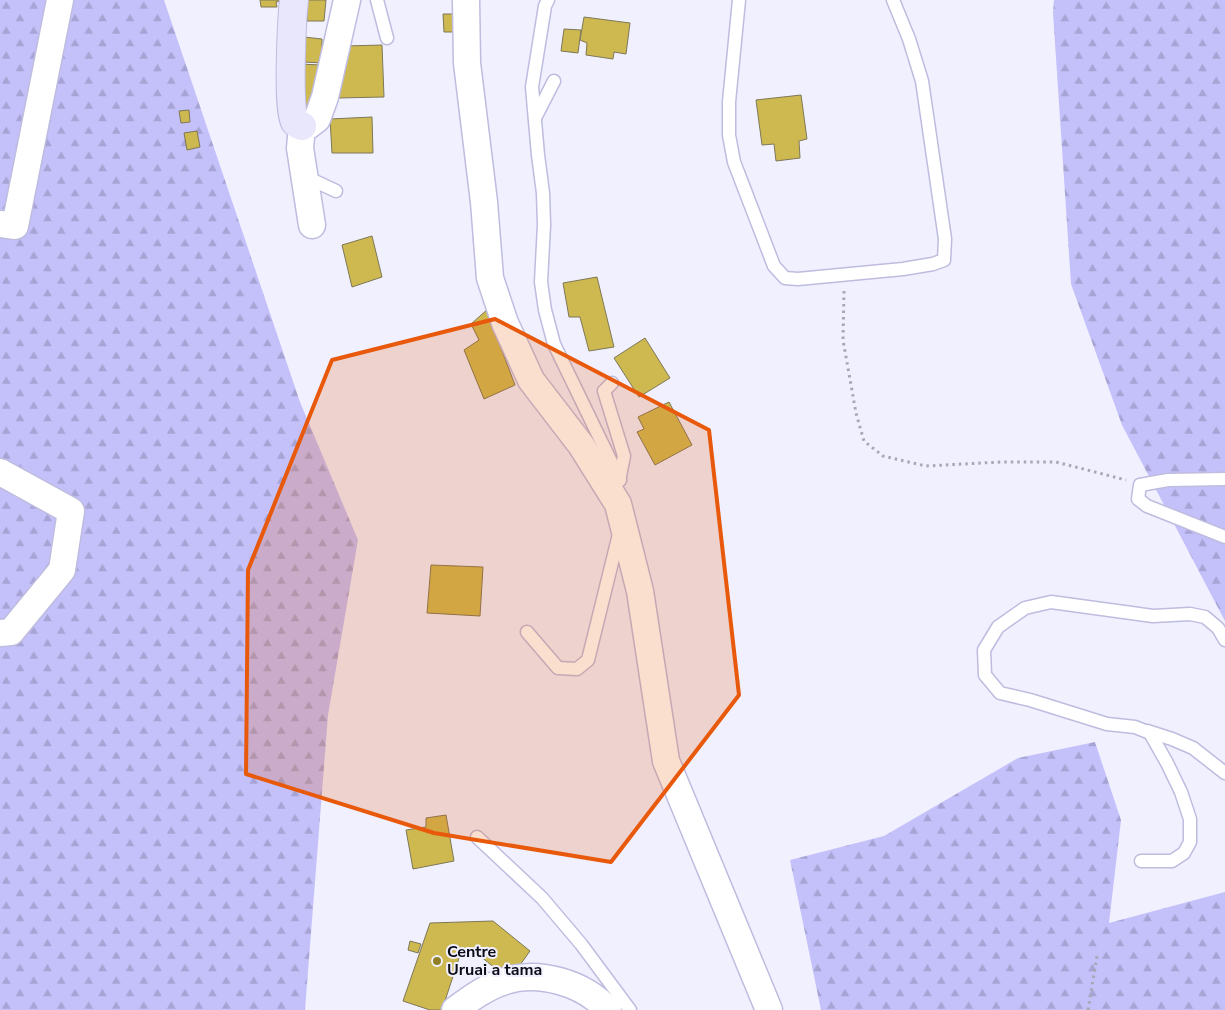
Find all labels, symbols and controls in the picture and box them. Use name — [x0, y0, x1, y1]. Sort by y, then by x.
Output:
place label: Centre Uruai a tama — [447, 941, 542, 981]
marker: Centre Uruai a tama — [431, 955, 443, 967]

